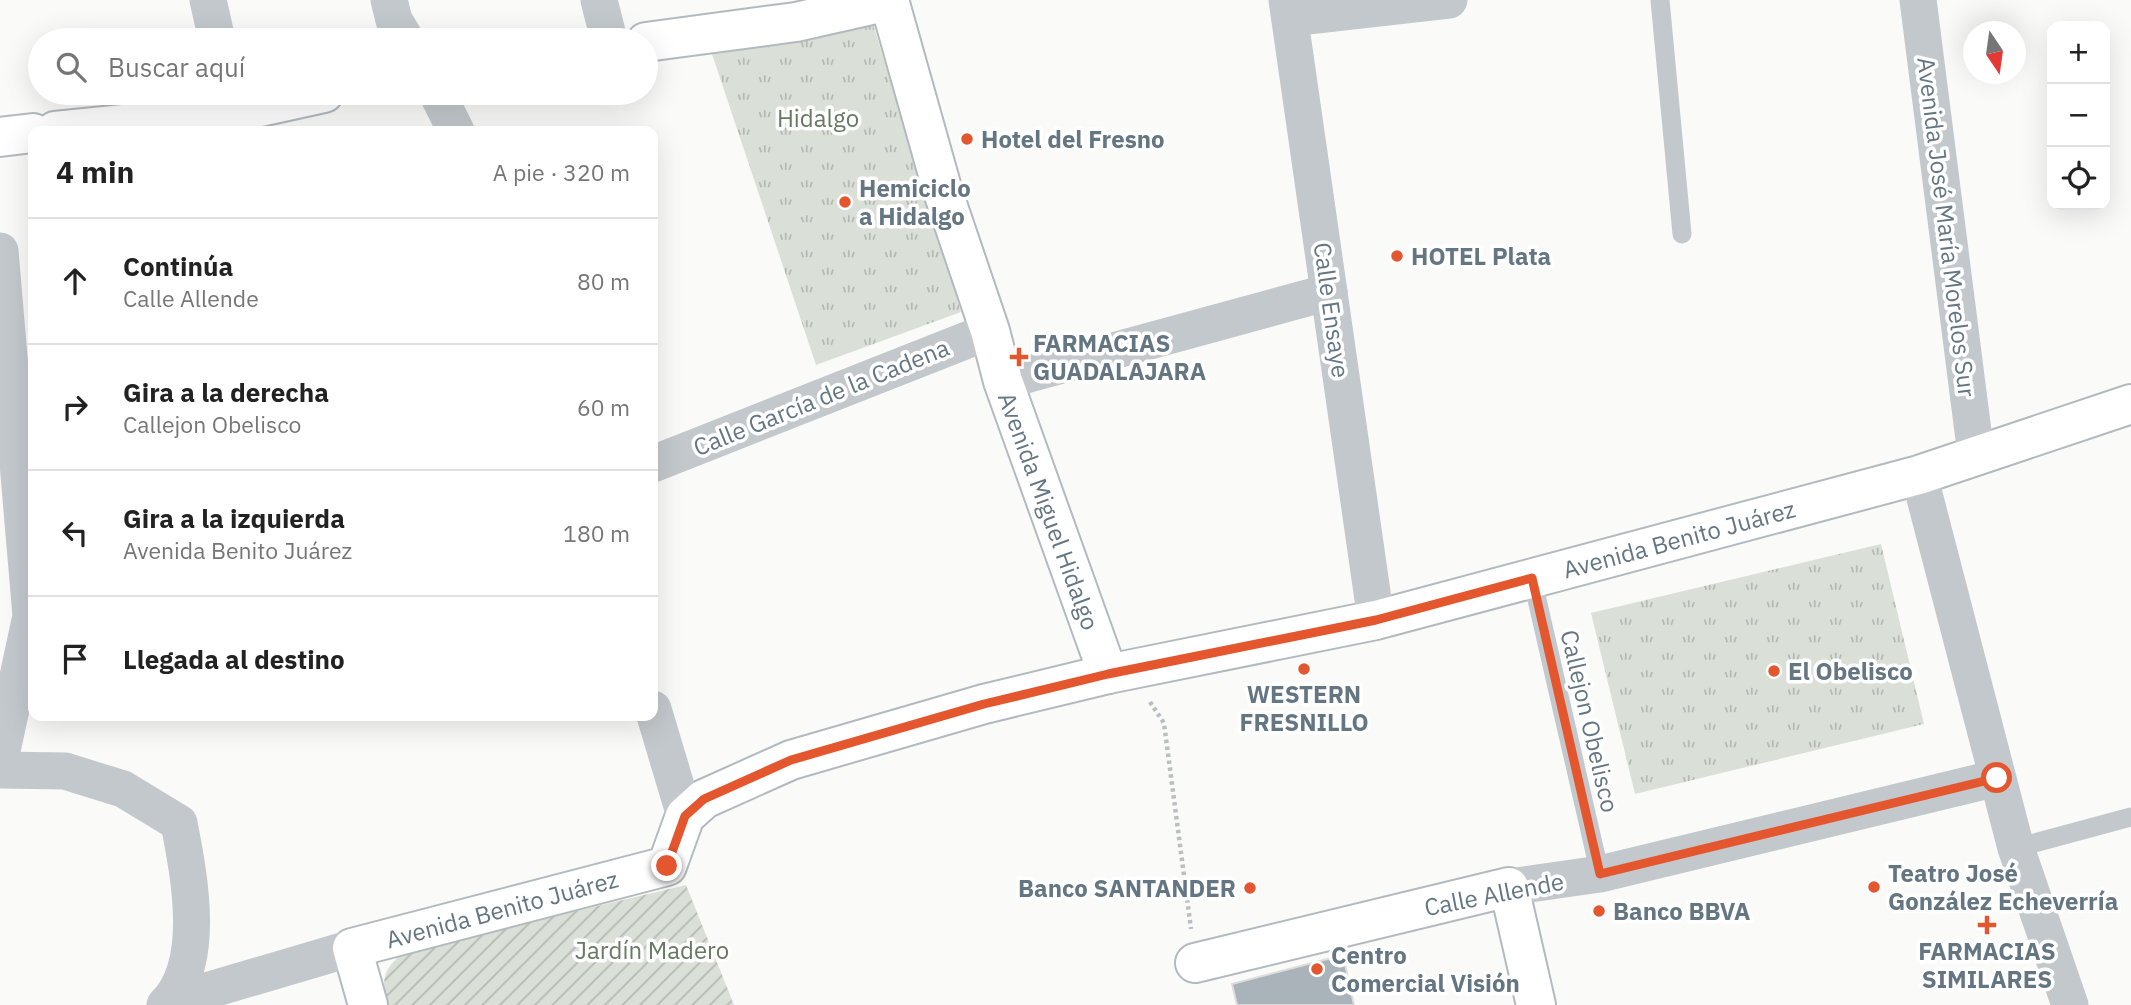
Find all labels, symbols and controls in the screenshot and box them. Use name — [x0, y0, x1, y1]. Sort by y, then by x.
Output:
north arrow — [1963, 21, 2026, 84]
map controls — [2047, 21, 2110, 210]
button: + — [2047, 21, 2110, 84]
search box — [28, 28, 658, 105]
icon: search — [52, 48, 90, 86]
text: Buscar aquí — [108, 50, 245, 84]
street label: Avenida José María Morelos Sur — [1910, 55, 1984, 399]
button: − — [2047, 84, 2110, 147]
park label: Hidalgo — [777, 102, 859, 134]
place label: Hotel del Fresno — [981, 123, 1165, 155]
marker: Hotel del Fresno — [959, 131, 975, 147]
button: locate — [2047, 147, 2110, 210]
text: 4 min — [56, 152, 134, 191]
text: A pie · 320 m — [493, 157, 630, 187]
place label: Hemiciclo a Hidalgo — [859, 172, 971, 232]
marker: Hemiciclo a Hidalgo — [837, 194, 853, 210]
street label: Calle Ensaye — [1307, 240, 1357, 380]
place label: HOTEL Plata — [1411, 240, 1551, 272]
marker: HOTEL Plata — [1389, 248, 1405, 264]
text: Continúa — [123, 249, 233, 283]
icon: ahead — [56, 262, 94, 300]
text: 80 m — [577, 266, 630, 296]
text: Calle Allende — [123, 283, 259, 313]
place label: FARMACIAS GUADALAJARA — [1033, 327, 1206, 387]
street label: Calle García de la Cadena — [688, 331, 954, 463]
marker: FARMACIAS GUADALAJARA — [1011, 349, 1027, 365]
text: Gira a la derecha — [123, 375, 329, 409]
icon: right — [56, 388, 94, 426]
street label: Avenida Miguel Hidalgo — [991, 388, 1107, 634]
text: 60 m — [577, 392, 630, 422]
text: Callejon Obelisco — [123, 409, 301, 439]
street label: Avenida Benito Juárez — [1559, 493, 1799, 585]
text: Gira a la izquierda — [123, 501, 345, 535]
icon: left — [56, 514, 94, 552]
text: 180 m — [563, 518, 630, 548]
text: Avenida Benito Juárez — [123, 535, 352, 565]
street label: Callejon Obelisco — [1553, 627, 1627, 815]
icon: arrive — [56, 640, 94, 678]
text: Llegada al destino — [123, 642, 345, 676]
place label: El Obelisco — [1788, 655, 1913, 687]
marker: WESTERN FRESNILLO — [1296, 661, 1312, 677]
marker: El Obelisco — [1766, 663, 1782, 679]
place label: WESTERN FRESNILLO — [1239, 678, 1369, 738]
route start — [1981, 762, 2012, 793]
route end — [651, 850, 682, 881]
place label: Teatro José González Echeverría — [1888, 857, 2118, 917]
street label: Avenida Benito Juárez — [382, 863, 622, 955]
street label: Calle Allende — [1421, 865, 1567, 923]
place label: Banco SANTANDER — [1018, 872, 1236, 904]
marker: Teatro José González Echeverría — [1866, 879, 1882, 895]
marker: Banco SANTANDER — [1242, 880, 1258, 896]
place label: Banco BBVA — [1613, 895, 1751, 927]
marker: Banco BBVA — [1591, 903, 1607, 919]
marker: FARMACIAS SIMILARES — [1979, 917, 1995, 933]
park label: Jardín Madero — [575, 934, 729, 966]
place label: FARMACIAS SIMILARES — [1918, 935, 2056, 995]
place label: Centro Comercial Visión — [1331, 939, 1520, 999]
marker: Centro Comercial Visión — [1309, 961, 1325, 977]

